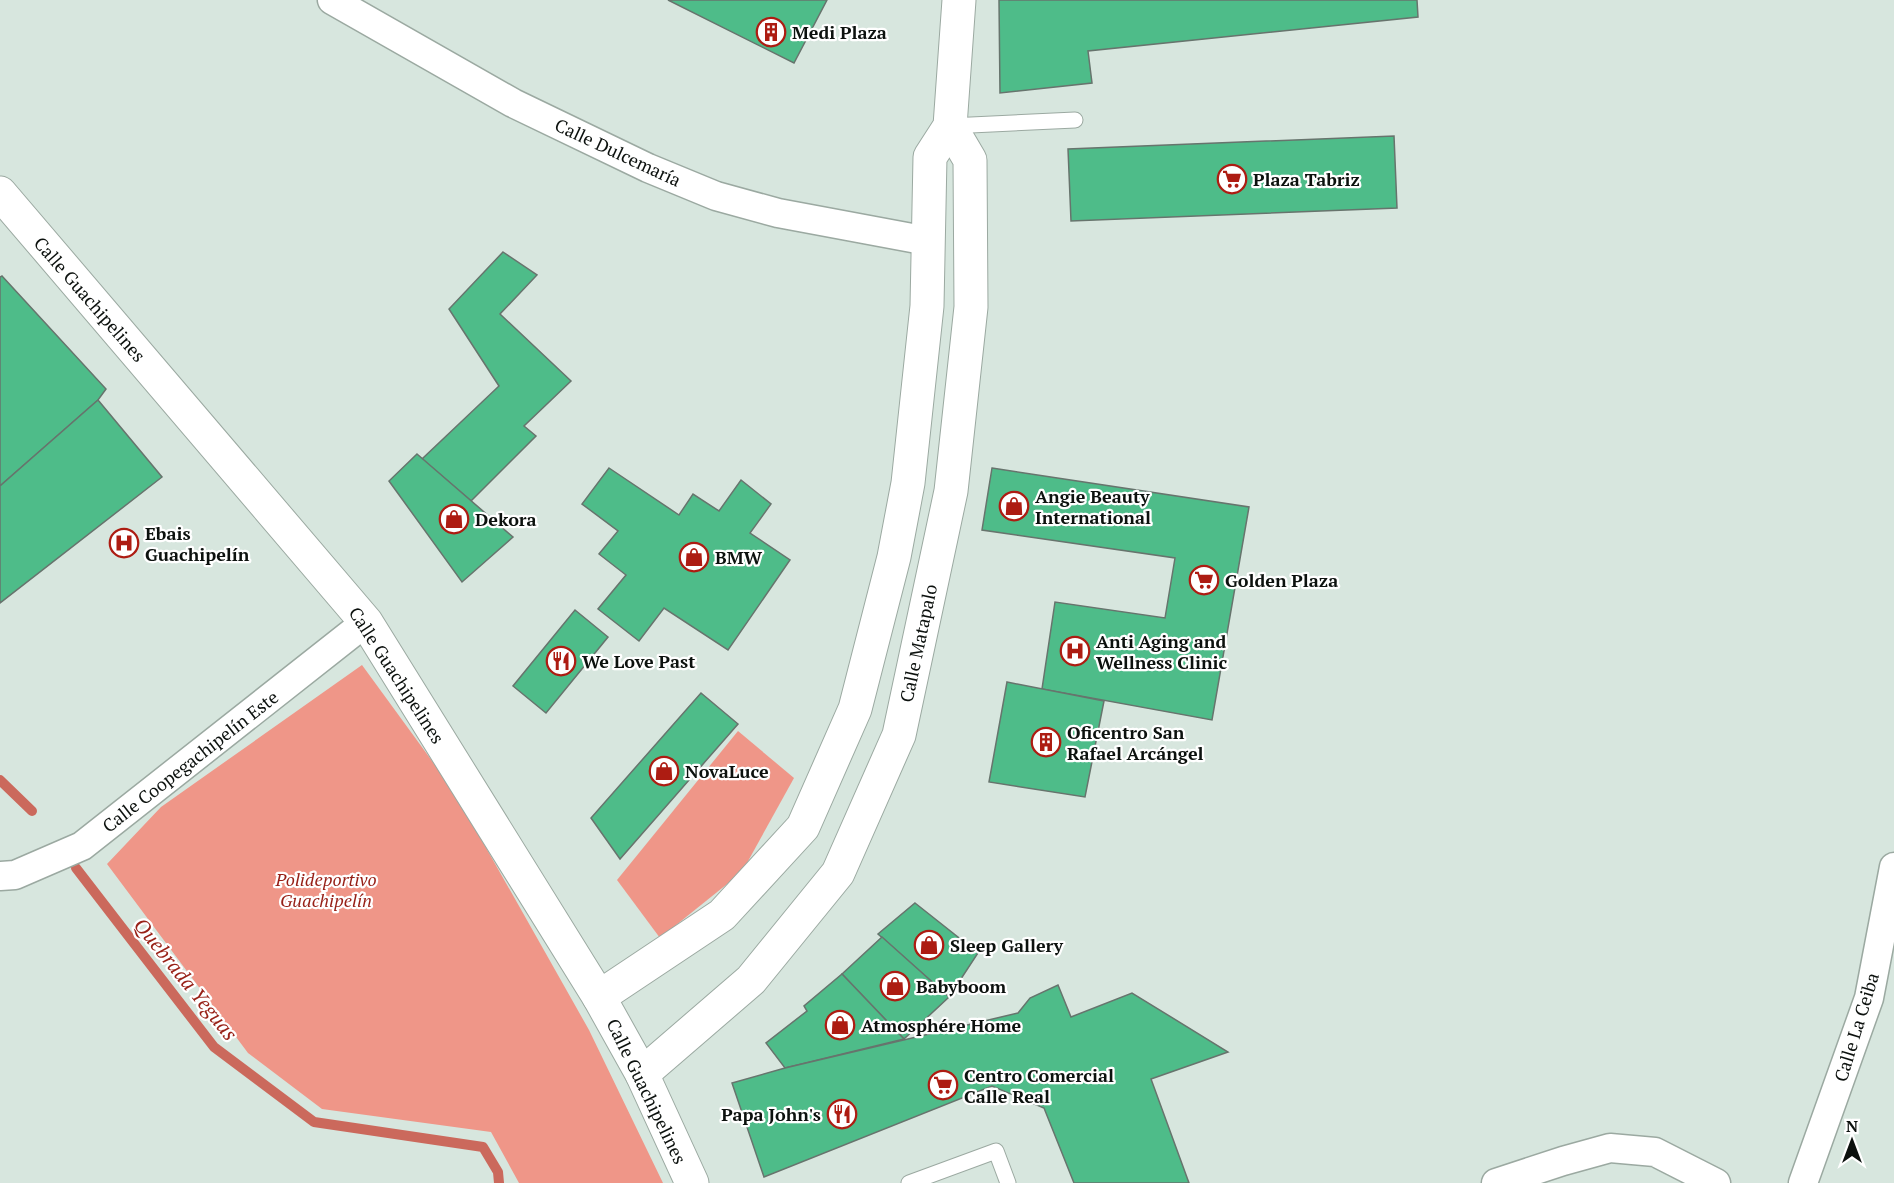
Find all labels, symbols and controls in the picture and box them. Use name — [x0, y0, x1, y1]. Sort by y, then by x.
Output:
building icon: Medi Plaza — [755, 16, 787, 48]
place label: Medi Plaza — [792, 20, 887, 44]
street label: Calle Dulcemaría — [551, 112, 685, 192]
supermarket icon: Plaza Tabriz — [1216, 163, 1248, 195]
place label: Plaza Tabriz — [1253, 167, 1360, 191]
street label: Calle Guachipelines — [29, 231, 151, 367]
place label: Angie Beauty International — [1035, 484, 1151, 529]
shop icon: Angie Beauty International — [998, 490, 1030, 522]
shop icon: Dekora — [438, 503, 470, 535]
place label: Dekora — [475, 507, 537, 531]
place label: Ebais Guachipelín — [145, 521, 250, 566]
hospital icon: Ebais Guachipelín — [108, 527, 140, 559]
shop icon: BMW — [678, 541, 710, 573]
place label: BMW — [715, 545, 762, 569]
supermarket icon: Golden Plaza — [1188, 564, 1220, 596]
place label: Golden Plaza — [1225, 568, 1338, 592]
street label: Calle Matapalo — [894, 582, 942, 704]
street label: Calle Guachipelines — [344, 602, 450, 748]
place label: Anti Aging and Wellness Clinic — [1096, 629, 1227, 674]
hospital icon: Anti Aging and Wellness Clinic — [1059, 635, 1091, 667]
restaurant icon: We Love Past — [545, 645, 577, 677]
place label: We Love Past — [582, 649, 695, 673]
street label: Calle Coopegachipelín Este — [97, 685, 283, 837]
place label: Oficentro San Rafael Arcángel — [1067, 720, 1204, 765]
building icon: Oficentro San Rafael Arcángel — [1030, 726, 1062, 758]
shop icon: NovaLuce — [648, 755, 680, 787]
place label: NovaLuce — [685, 759, 769, 783]
park label: Polideportivo Guachipelín — [274, 867, 377, 912]
water label: Quebrada Yeguas — [128, 912, 244, 1046]
shop icon: Sleep Gallery — [913, 929, 945, 961]
place label: Sleep Gallery — [950, 933, 1063, 957]
shop icon: Babyboom — [879, 970, 911, 1002]
street label: Calle La Ceiba — [1828, 970, 1884, 1084]
place label: Babyboom — [916, 974, 1006, 998]
shop icon: Atmosphére Home — [824, 1009, 856, 1041]
place label: Atmosphére Home — [861, 1013, 1022, 1037]
street label: Calle Guachipelines — [601, 1014, 693, 1168]
place label: Centro Comercial Calle Real — [964, 1063, 1114, 1108]
supermarket icon: Centro Comercial Calle Real — [927, 1069, 959, 1101]
restaurant icon: Papa John's — [826, 1098, 858, 1130]
place label: Papa John's — [721, 1102, 821, 1126]
north arrow — [1822, 1111, 1882, 1171]
text: N — [1846, 1115, 1858, 1137]

